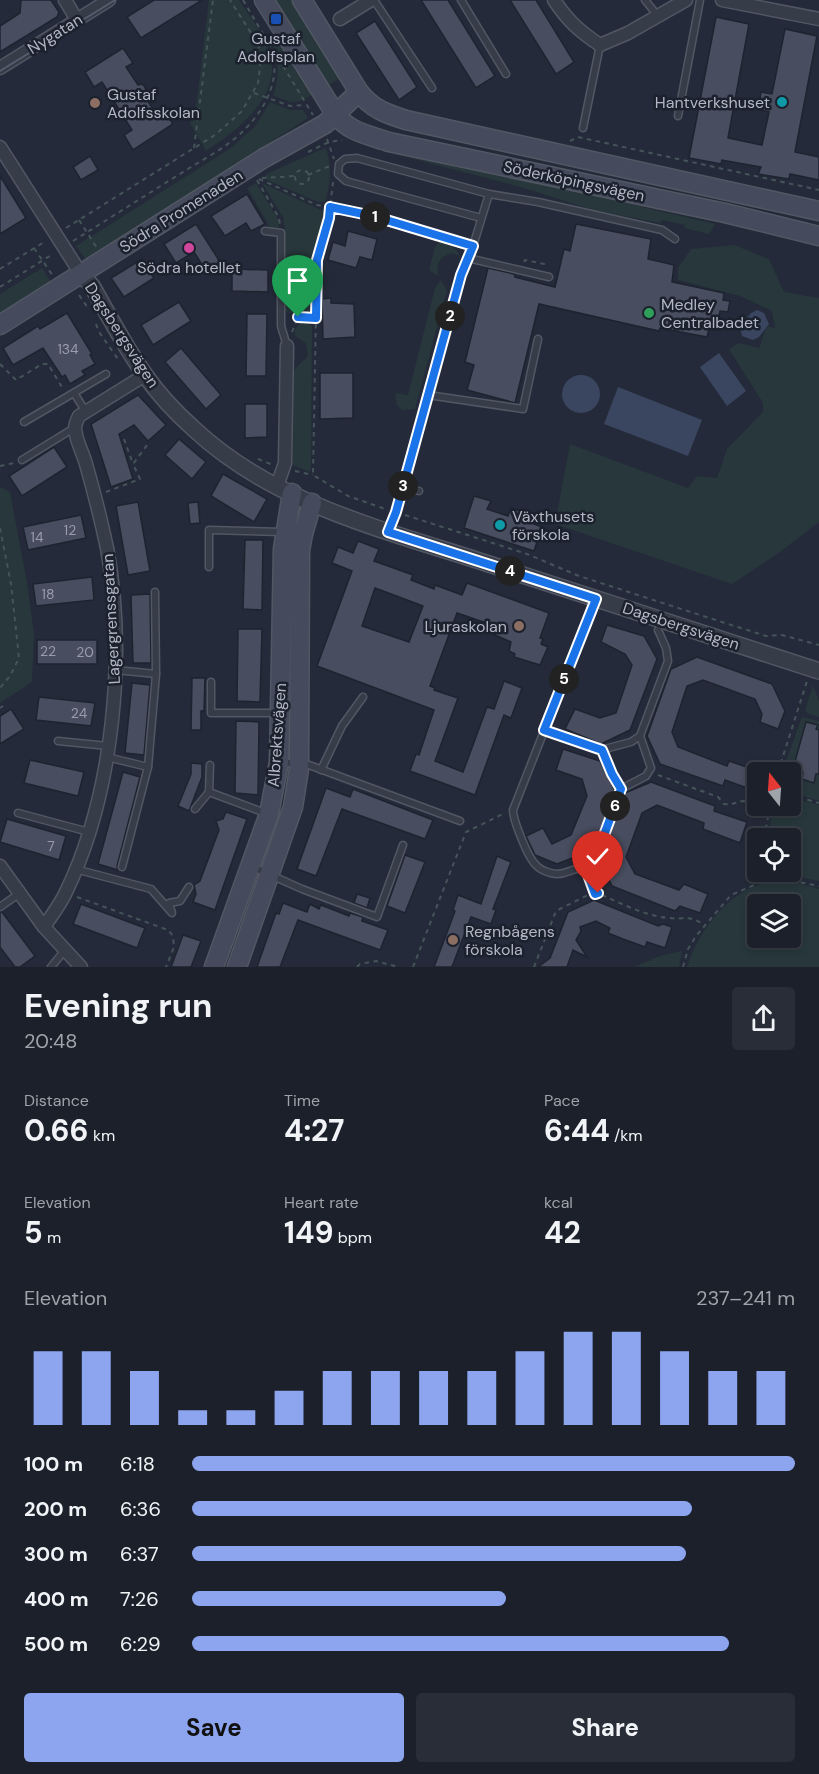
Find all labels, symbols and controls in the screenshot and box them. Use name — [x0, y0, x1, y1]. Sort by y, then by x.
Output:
street label: Nygatan — [24, 9, 86, 59]
marker: Gustaf Adolfsplan — [269, 12, 283, 26]
place label: Gustaf Adolfsplan — [237, 28, 315, 67]
place label: Gustaf Adolfsskolan — [107, 84, 200, 123]
place label: Hantverkshuset — [655, 92, 770, 113]
marker: Hantverkshuset — [775, 95, 789, 109]
marker: Gustaf Adolfsskolan — [88, 96, 102, 110]
street label: Söderköpingsvägen — [501, 156, 647, 206]
street label: Södra Promenaden — [115, 165, 247, 257]
pin: 1 — [360, 202, 390, 232]
text: 1 — [372, 206, 378, 227]
marker: Södra hotellet — [182, 241, 196, 255]
pin — [272, 255, 323, 317]
place label: Södra hotellet — [137, 257, 241, 278]
icon: arrive — [281, 264, 314, 297]
street label: Dagsbergsvägen — [80, 278, 164, 392]
place label: Medley Centralbadet — [661, 294, 759, 333]
pin: 2 — [435, 301, 465, 331]
text: 2 — [445, 305, 455, 326]
marker: Medley Centralbadet — [642, 306, 656, 320]
house number: 134 — [57, 340, 79, 358]
pin: 3 — [388, 471, 418, 501]
text: 3 — [398, 475, 408, 496]
place label: Växthusets förskola — [512, 506, 594, 545]
marker: Växthusets förskola — [493, 518, 507, 532]
house number: 12 — [64, 521, 76, 539]
house number: 14 — [31, 528, 44, 546]
street label: Lagergrenssgatan — [97, 553, 125, 685]
pin: 4 — [495, 556, 525, 586]
text: 4 — [505, 560, 515, 581]
house number: 18 — [42, 585, 54, 603]
street label: Dagsbergsvägen — [620, 597, 742, 655]
place label: Ljuraskolan — [424, 616, 507, 637]
marker: Ljuraskolan — [512, 619, 526, 633]
house number: 22 — [40, 642, 56, 660]
house number: 20 — [76, 643, 94, 661]
pin: 5 — [549, 664, 579, 694]
text: 5 — [559, 668, 569, 689]
street label: Albrektsvägen — [263, 682, 291, 788]
house number: 24 — [71, 704, 88, 722]
north arrow — [747, 762, 801, 816]
map controls — [747, 762, 801, 948]
pin: 6 — [600, 791, 630, 821]
text: 6 — [610, 795, 620, 816]
button: locate — [747, 828, 801, 882]
pin — [572, 831, 623, 893]
house number: 7 — [47, 837, 55, 855]
icon: check — [581, 840, 614, 873]
button: layers — [747, 894, 801, 948]
place label: Regnbågens förskola — [465, 921, 555, 960]
marker: Regnbågens förskola — [446, 933, 460, 947]
text: Evening run — [24, 984, 212, 1027]
button: share — [732, 987, 795, 1050]
text: 20:48 — [24, 1028, 77, 1054]
text: Distance — [24, 1090, 89, 1111]
text: Time — [284, 1090, 320, 1111]
text: Pace — [544, 1090, 580, 1111]
text: 0.66 — [24, 1111, 89, 1150]
text: 4:27 — [284, 1111, 344, 1150]
text: 6:44 — [544, 1111, 610, 1150]
text: km — [89, 1125, 115, 1146]
text: /km — [610, 1125, 643, 1146]
text: Elevation — [24, 1192, 91, 1213]
text: Heart rate — [284, 1192, 359, 1213]
text: kcal — [544, 1192, 573, 1213]
text: 5 — [24, 1213, 43, 1252]
text: 149 — [284, 1213, 333, 1252]
text: 42 — [544, 1213, 581, 1252]
text: m — [43, 1227, 61, 1248]
text: bpm — [333, 1227, 372, 1248]
text: Elevation — [24, 1285, 107, 1311]
text: 237–241 m — [696, 1285, 795, 1311]
text: 100 m — [24, 1451, 83, 1477]
text: 6:18 — [120, 1451, 155, 1477]
text: 200 m — [24, 1496, 87, 1522]
text: 6:36 — [120, 1496, 161, 1522]
text: 300 m — [24, 1541, 88, 1567]
text: 6:37 — [120, 1541, 159, 1567]
text: 400 m — [24, 1586, 89, 1612]
text: 7:26 — [120, 1586, 159, 1612]
text: 500 m — [24, 1631, 88, 1657]
text: 6:29 — [120, 1631, 160, 1657]
button: Save — [24, 1693, 404, 1762]
button: Share — [416, 1693, 795, 1762]

